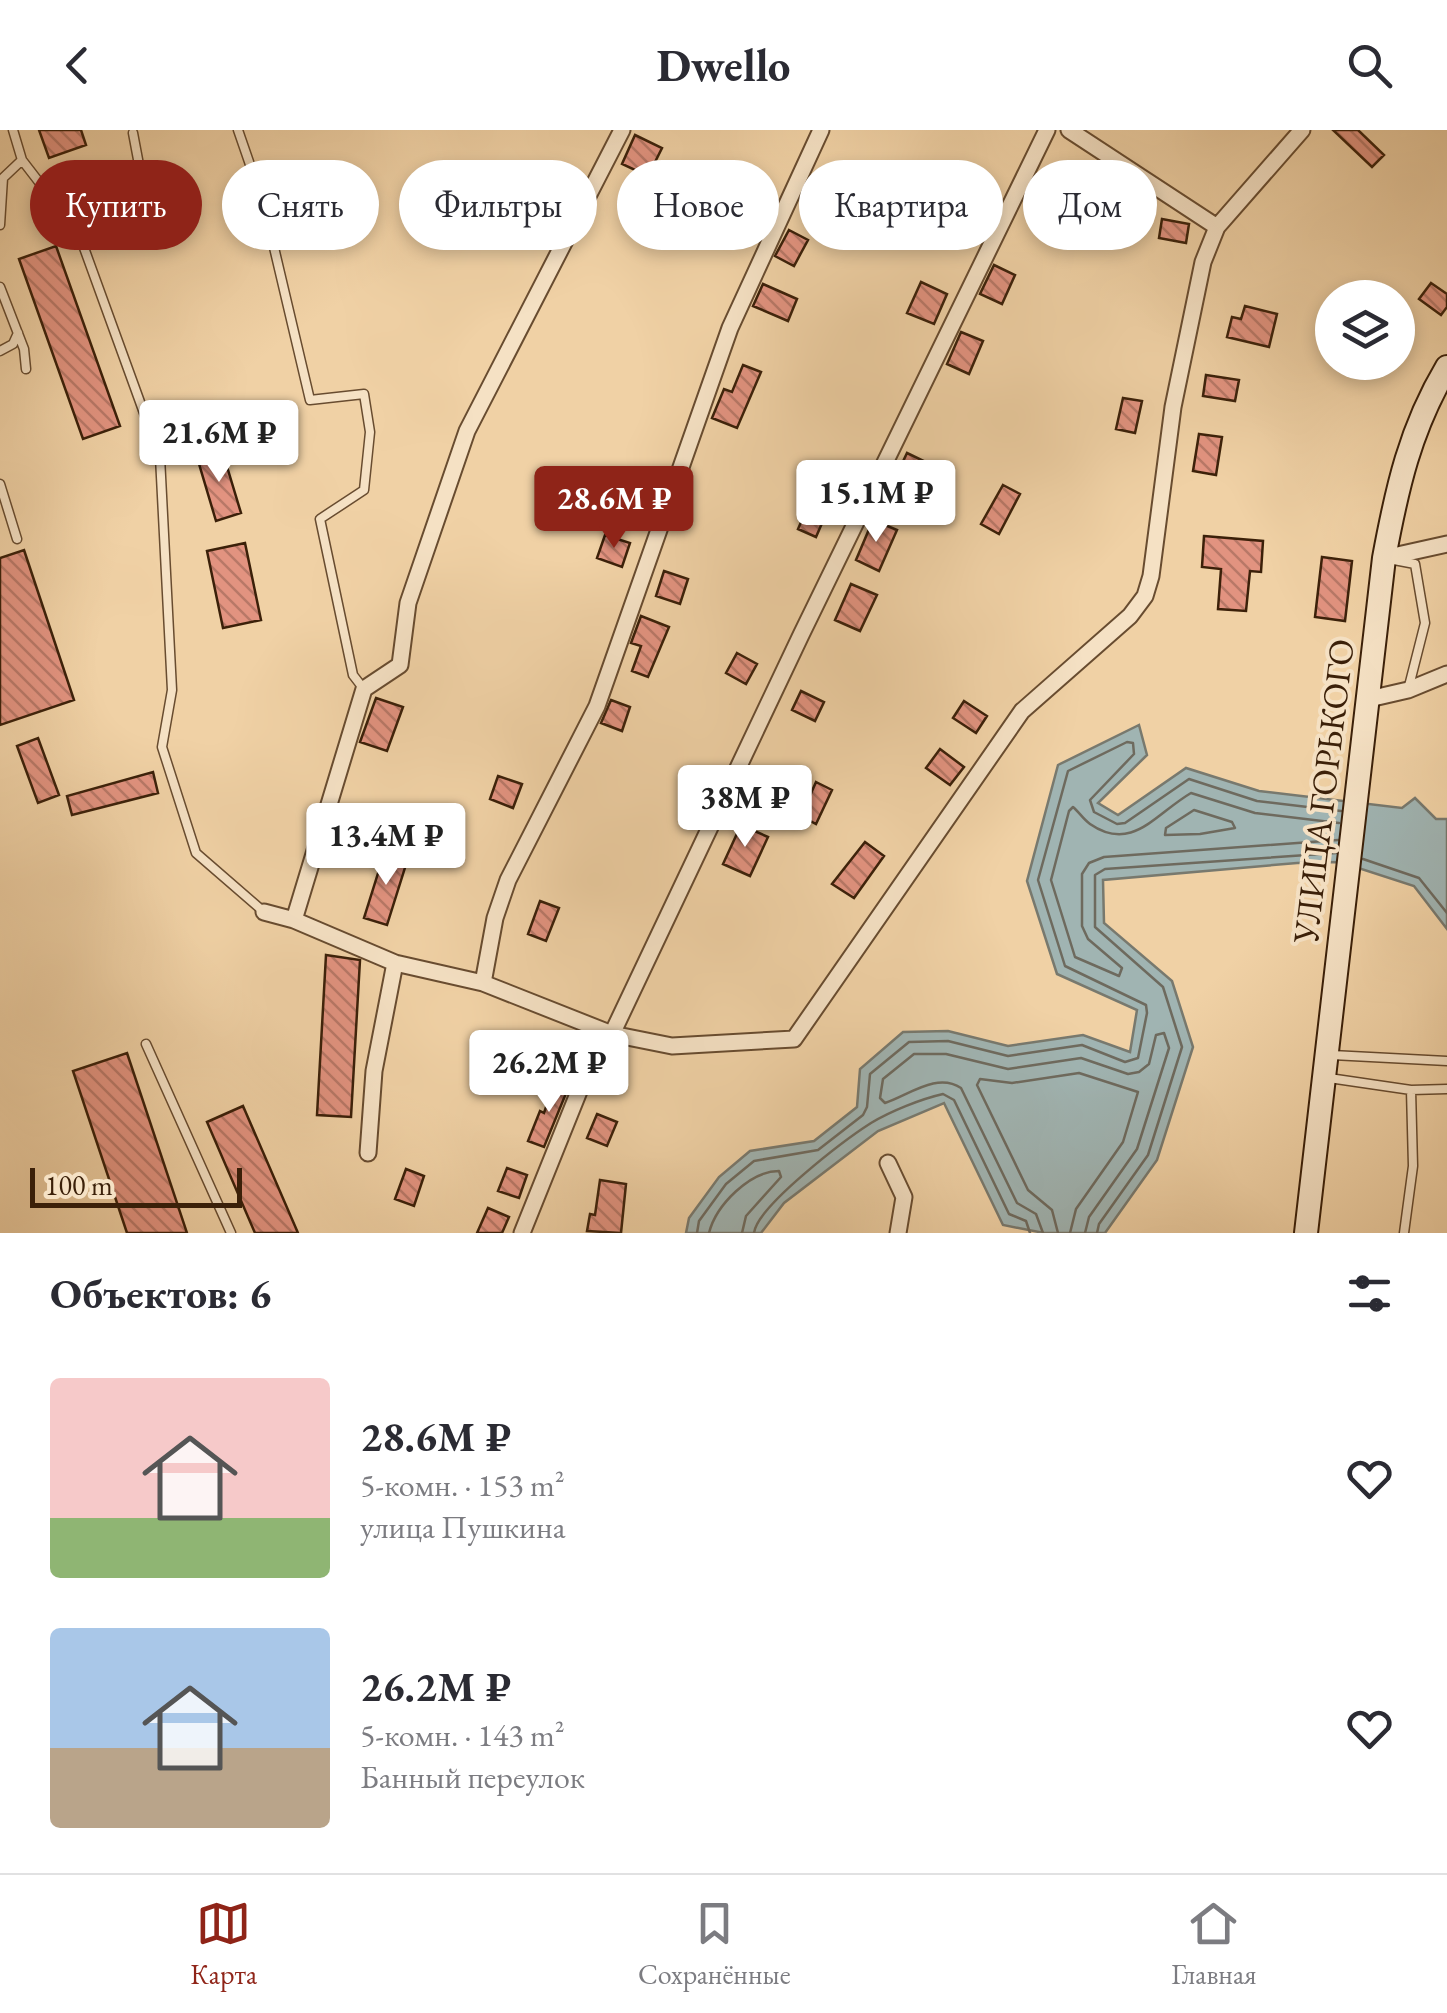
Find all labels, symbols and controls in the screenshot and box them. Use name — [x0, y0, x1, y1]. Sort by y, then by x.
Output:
text: Dwello — [657, 36, 790, 94]
icon: back — [50, 38, 105, 93]
icon: search — [1342, 38, 1397, 93]
chip: Купить — [30, 160, 202, 250]
chip: Снять — [222, 160, 379, 250]
chip: Фильтры — [399, 160, 597, 250]
chip: Новое — [617, 160, 779, 250]
chip: Квартира — [799, 160, 1003, 250]
chip: Дом — [1023, 160, 1157, 250]
map controls — [1315, 280, 1415, 380]
button: layers — [1315, 280, 1415, 380]
pin: 21.6M ₽ — [127, 400, 311, 485]
text: 21.6M ₽ — [161, 411, 277, 453]
pin: 15.1M ₽ — [784, 460, 968, 545]
pin: 28.6M ₽ — [522, 466, 706, 551]
text: 15.1M ₽ — [818, 471, 934, 513]
text: 28.6M ₽ — [556, 477, 672, 519]
street label: УЛИЦА ГОРЬКОГО — [1282, 636, 1364, 947]
pin: 38M ₽ — [675, 765, 815, 850]
text: 38M ₽ — [700, 776, 790, 818]
pin: 13.4M ₽ — [294, 803, 478, 888]
text: 13.4M ₽ — [328, 814, 444, 856]
pin: 26.2M ₽ — [457, 1030, 641, 1115]
text: 26.2M ₽ — [491, 1041, 607, 1083]
scale bar — [30, 1163, 242, 1208]
text: 100 m — [45, 1167, 113, 1203]
text: Объектов: 6 — [50, 1266, 271, 1321]
icon: filters — [1342, 1266, 1397, 1321]
text: 28.6M ₽ — [360, 1409, 511, 1464]
icon: home — [130, 1418, 250, 1538]
icon: heart — [1342, 1451, 1397, 1506]
text: 5-комн. · 153 m² — [360, 1464, 565, 1506]
text: улица Пушкина — [360, 1506, 565, 1548]
text: 26.2M ₽ — [360, 1659, 511, 1714]
icon: home — [130, 1668, 250, 1788]
icon: heart — [1342, 1701, 1397, 1756]
text: 5-комн. · 143 m² — [360, 1714, 565, 1756]
text: Банный переулок — [360, 1756, 585, 1798]
tab: Карта — [190, 1896, 257, 1992]
tab: Сохранённые — [638, 1896, 791, 1992]
tab: Главная — [1171, 1896, 1257, 1992]

